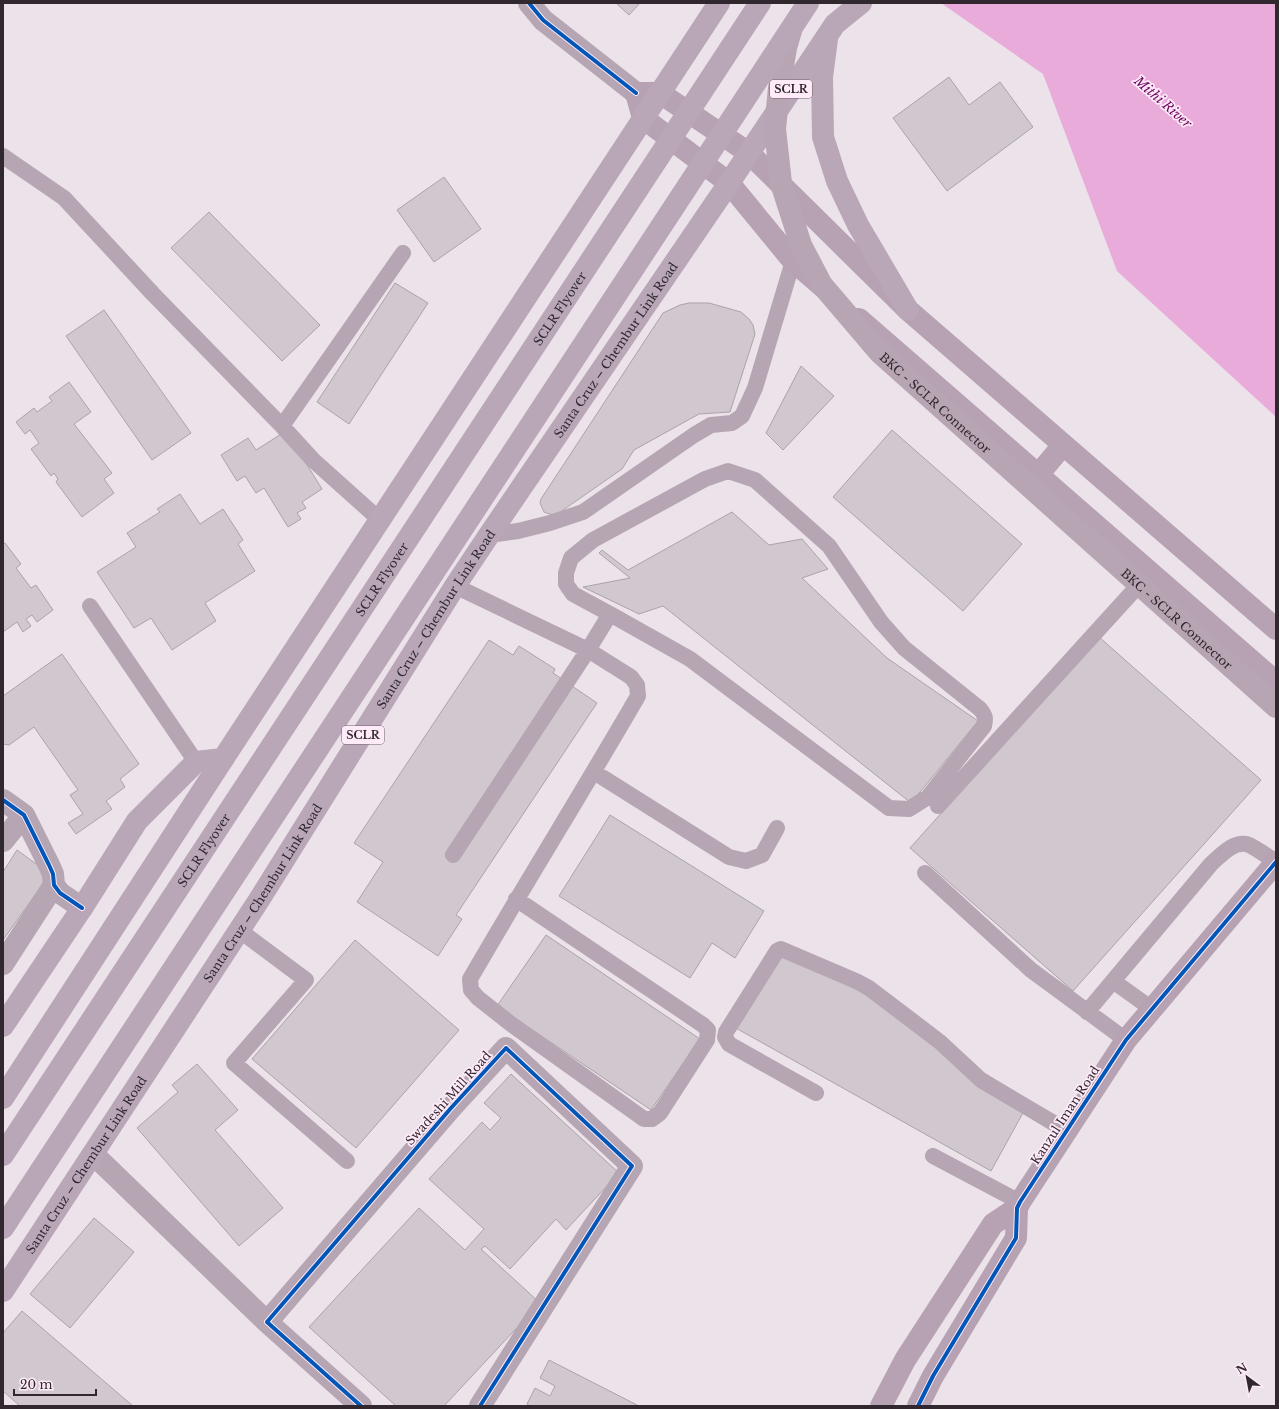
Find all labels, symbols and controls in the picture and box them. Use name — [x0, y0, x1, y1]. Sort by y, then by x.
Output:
water label: Mithi River — [1130, 72, 1196, 132]
road number: SCLR — [770, 80, 812, 98]
street label: Santa Cruz – Chembur Link Road — [550, 259, 680, 440]
street label: SCLR Flyover — [530, 268, 589, 348]
street label: BKC - SCLR Connector — [877, 349, 994, 456]
street label: Santa Cruz – Chembur Link Road — [373, 527, 498, 711]
street label: SCLR Flyover — [352, 539, 411, 619]
street label: BKC - SCLR Connector — [1118, 565, 1236, 672]
road number: SCLR — [342, 726, 384, 744]
street label: Santa Cruz – Chembur Link Road — [200, 801, 325, 985]
street label: SCLR Flyover — [174, 810, 233, 890]
street label: Swadeshi Mill Road — [402, 1048, 494, 1148]
street label: Kanzul Iman Road — [1028, 1063, 1102, 1167]
street label: Santa Cruz – Chembur Link Road — [22, 1073, 149, 1256]
north arrow — [1227, 1357, 1267, 1397]
text: N — [1234, 1359, 1250, 1377]
scale bar — [14, 1371, 96, 1397]
text: 20 m — [20, 1377, 52, 1392]

